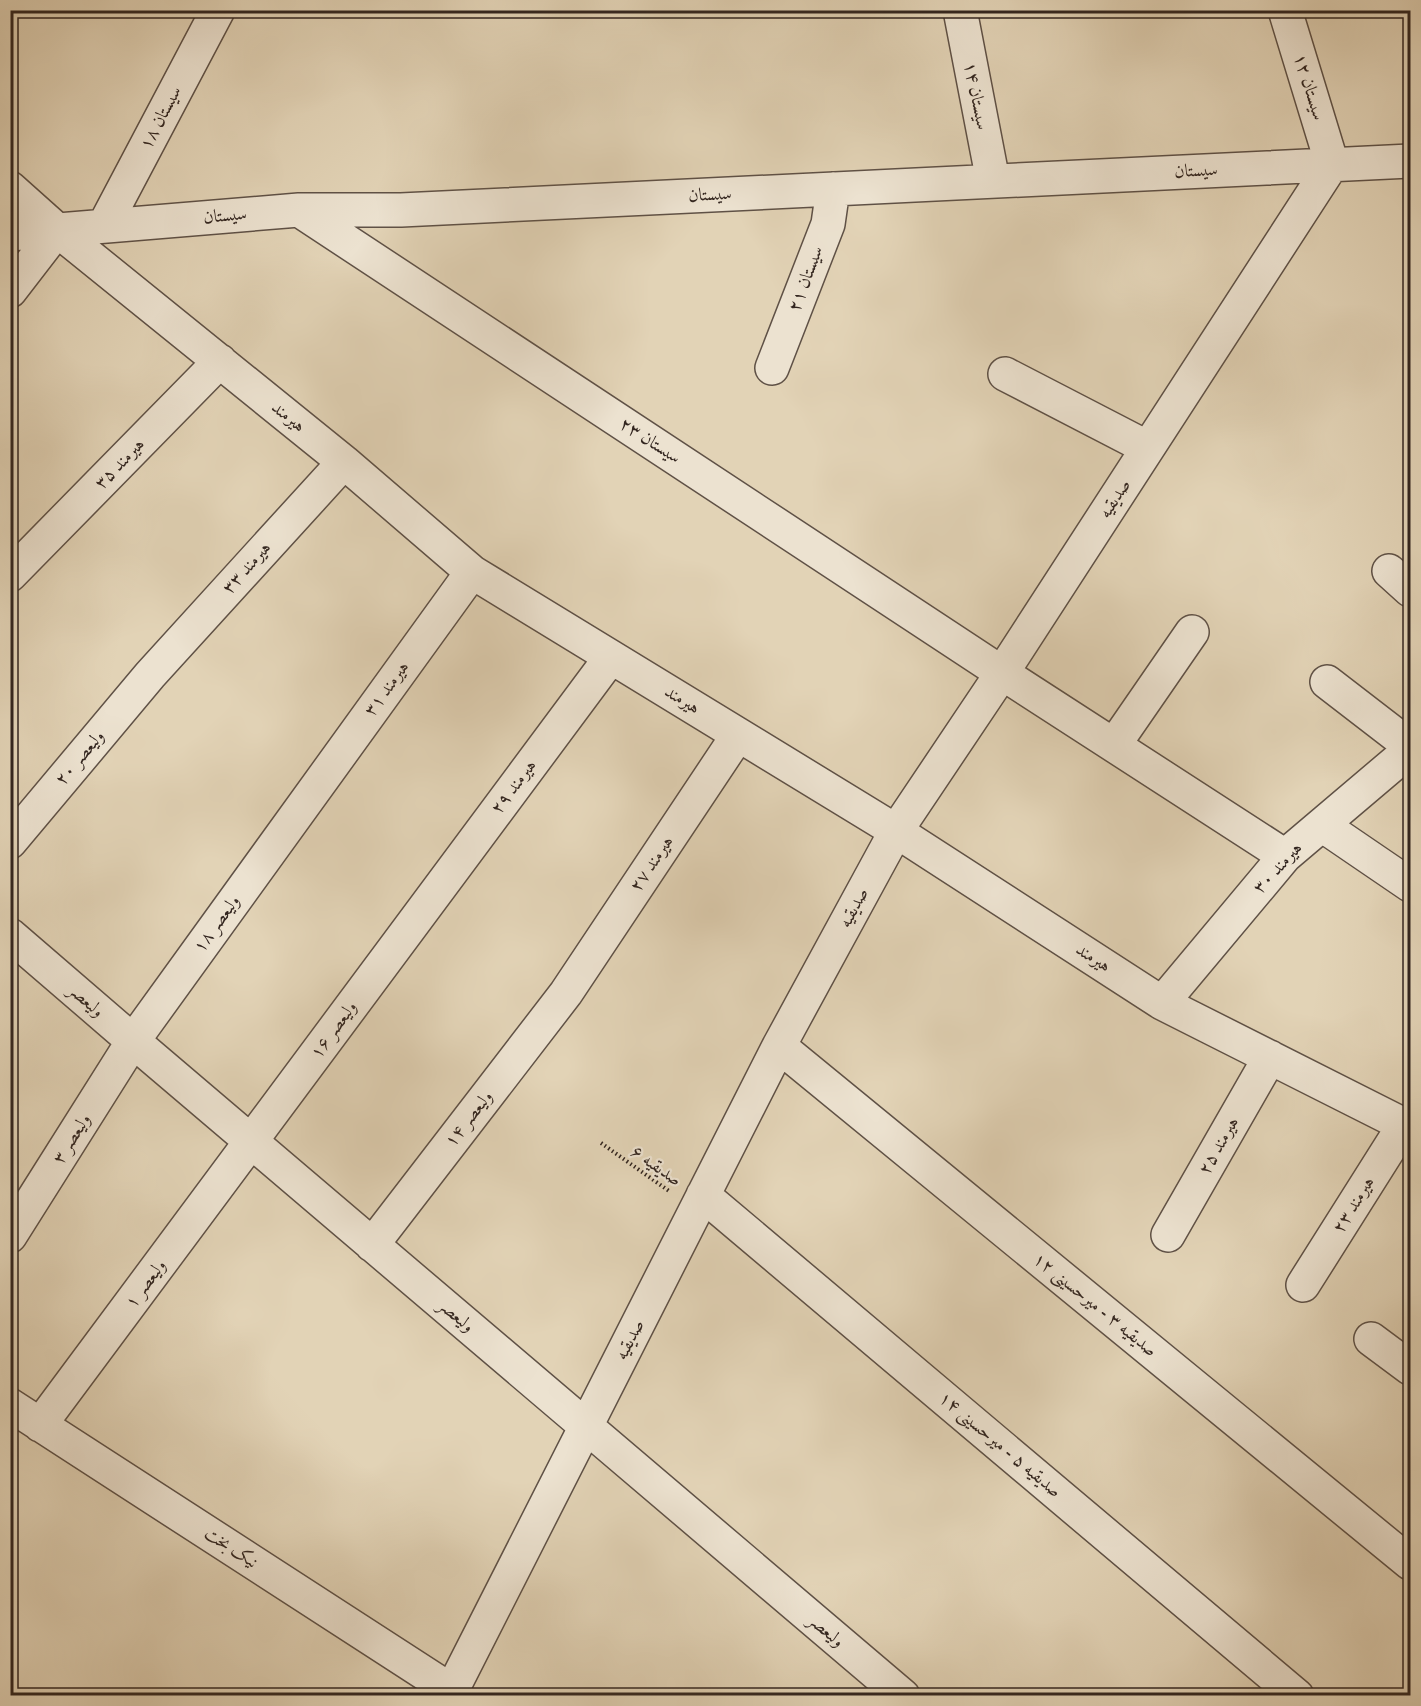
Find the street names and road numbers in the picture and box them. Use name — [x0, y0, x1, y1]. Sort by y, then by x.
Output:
street label: سیستان ۱۲ — [1288, 51, 1330, 123]
street label: سیستان ۱۴ — [959, 60, 993, 132]
street label: سیستان ۱۸ — [135, 83, 187, 153]
street label: سیستان — [1174, 159, 1218, 183]
street label: سیستان — [688, 183, 732, 207]
street label: سیستان — [202, 203, 248, 229]
street label: سیستان ۲۱ — [783, 243, 829, 315]
street label: هیرمند — [266, 397, 310, 437]
street label: سیستان ۲۳ — [615, 413, 685, 469]
street label: هیرمند ۳۵ — [90, 434, 150, 494]
street label: صدیقیه — [1094, 475, 1136, 523]
street label: هیرمند ۳۳ — [218, 537, 276, 599]
street label: هیرمند ۳۱ — [360, 657, 414, 721]
street label: هیرمند — [660, 681, 704, 719]
street label: ولیعصر ۲۰ — [51, 726, 109, 790]
street label: هیرمند ۲۹ — [486, 755, 542, 819]
street label: هیرمند ۲۷ — [625, 832, 679, 896]
street label: هیرمند ۳۰ — [1249, 838, 1307, 898]
street label: صدیقیه — [834, 884, 874, 932]
street label: ولیعصر ۱۸ — [189, 891, 245, 957]
street label: هیرمند — [1071, 938, 1115, 978]
street label: ولیعصر — [62, 978, 108, 1023]
street label: ولیعصر ۱۶ — [306, 997, 362, 1063]
street label: ولیعصر ۱۴ — [440, 1086, 498, 1152]
street label: ولیعصر ۳ — [48, 1110, 96, 1168]
street label: هیرمند ۲۵ — [1194, 1113, 1244, 1179]
street label: صدیقیه ۶ — [626, 1141, 686, 1191]
street label: هیرمند ۲۳ — [1328, 1173, 1380, 1237]
street label: صدیقیه ۳ - میرحسینی ۱۲ — [1028, 1248, 1161, 1363]
street label: ولیعصر ۱ — [121, 1255, 171, 1313]
street label: ولیعصر — [432, 1293, 479, 1337]
street label: صدیقیه — [611, 1316, 649, 1364]
street label: صدیقیه ۵ - میرحسینی ۱۴ — [934, 1387, 1066, 1503]
street label: نیک بخت — [200, 1523, 262, 1573]
street label: ولیعصر — [802, 1608, 849, 1652]

